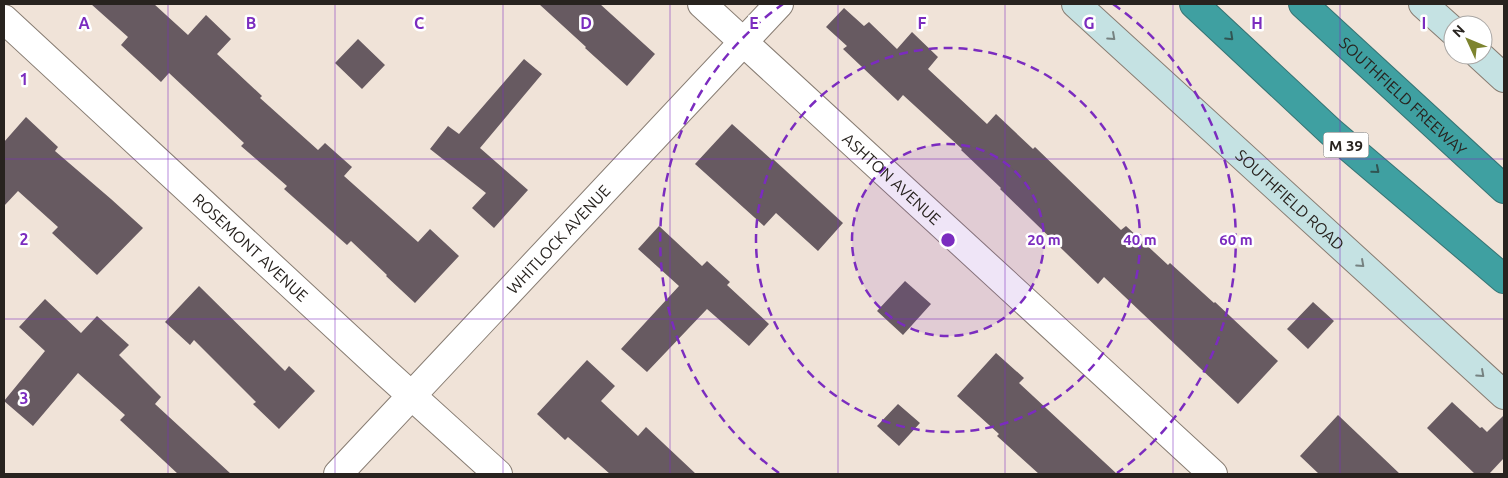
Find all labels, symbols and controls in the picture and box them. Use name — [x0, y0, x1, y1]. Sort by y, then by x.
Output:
text: A — [78, 14, 90, 32]
text: B — [246, 14, 256, 32]
text: C — [414, 14, 424, 32]
text: D — [580, 14, 592, 32]
text: E — [749, 14, 759, 32]
text: F — [918, 14, 927, 32]
text: G — [1083, 14, 1095, 32]
text: H — [1251, 14, 1263, 32]
text: I — [1422, 14, 1426, 32]
north arrow — [1443, 15, 1493, 65]
text: N — [1449, 22, 1468, 40]
one-way arrow — [1106, 31, 1115, 40]
one-way arrow — [1224, 31, 1233, 40]
street label: SOUTHFIELD FREEWAY — [1336, 33, 1471, 159]
text: 1 — [19, 70, 29, 88]
street label: ASHTON AVENUE — [839, 129, 945, 228]
road number: M 39 — [1324, 132, 1368, 158]
street label: SOUTHFIELD ROAD — [1232, 146, 1348, 254]
one-way arrow — [1370, 164, 1379, 173]
street label: WHITLOCK AVENUE — [503, 181, 614, 297]
street label: ROSEMONT AVENUE — [189, 190, 312, 305]
text: 2 — [19, 230, 29, 248]
centre of rings — [939, 231, 957, 249]
text: 20 m — [1027, 231, 1061, 248]
text: 40 m — [1123, 231, 1157, 248]
text: 60 m — [1219, 231, 1253, 248]
one-way arrow — [1356, 258, 1365, 267]
one-way arrow — [1476, 368, 1485, 377]
text: 3 — [19, 389, 29, 407]

